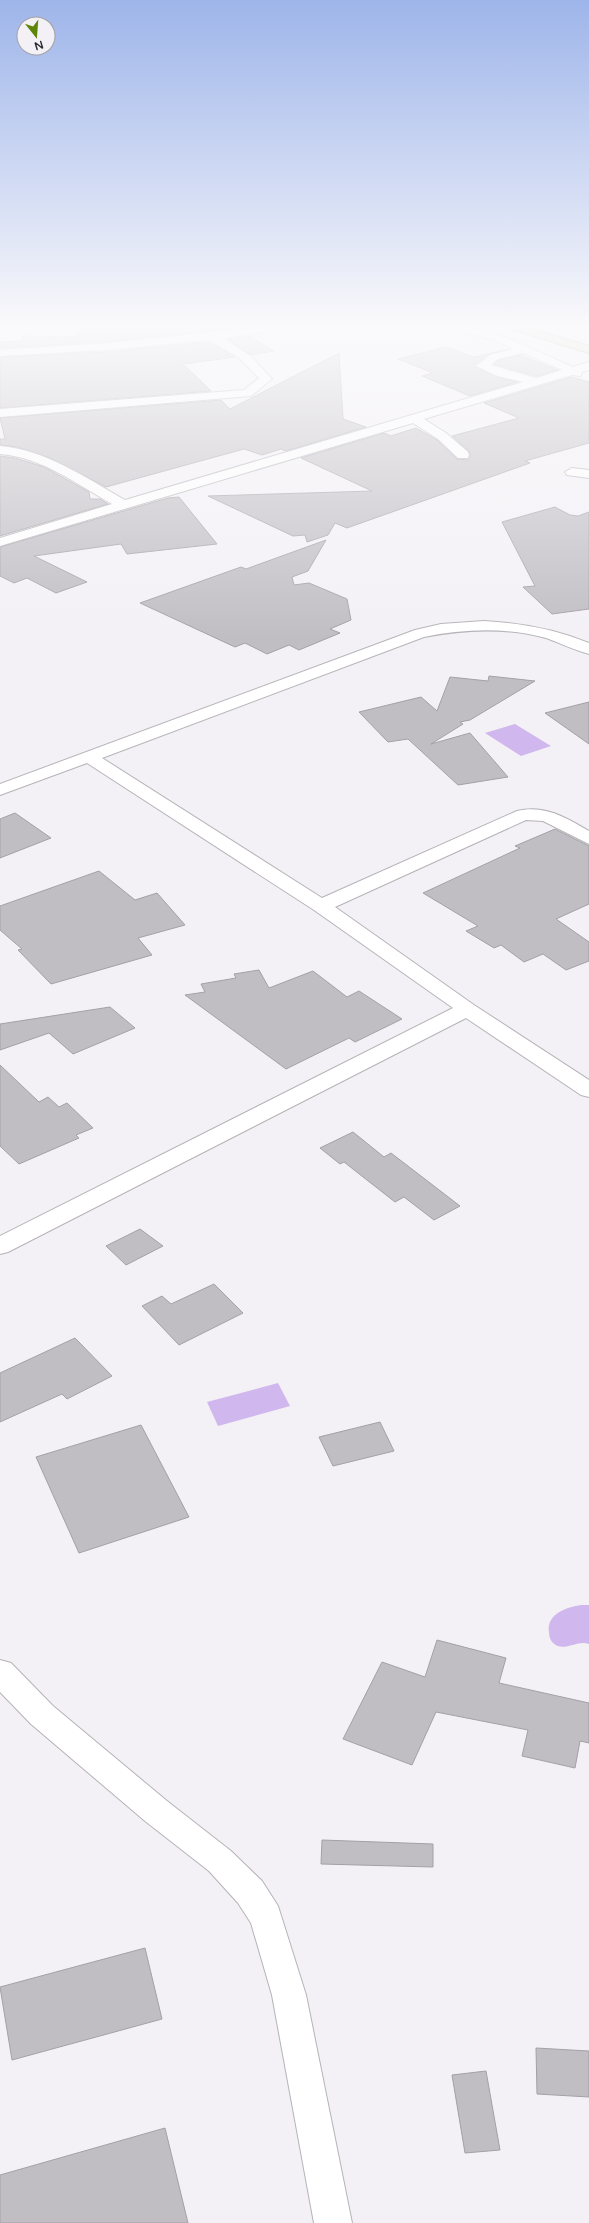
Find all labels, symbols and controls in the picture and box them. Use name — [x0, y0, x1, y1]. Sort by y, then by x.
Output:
north arrow — [16, 16, 56, 56]
text: N — [33, 38, 45, 53]

